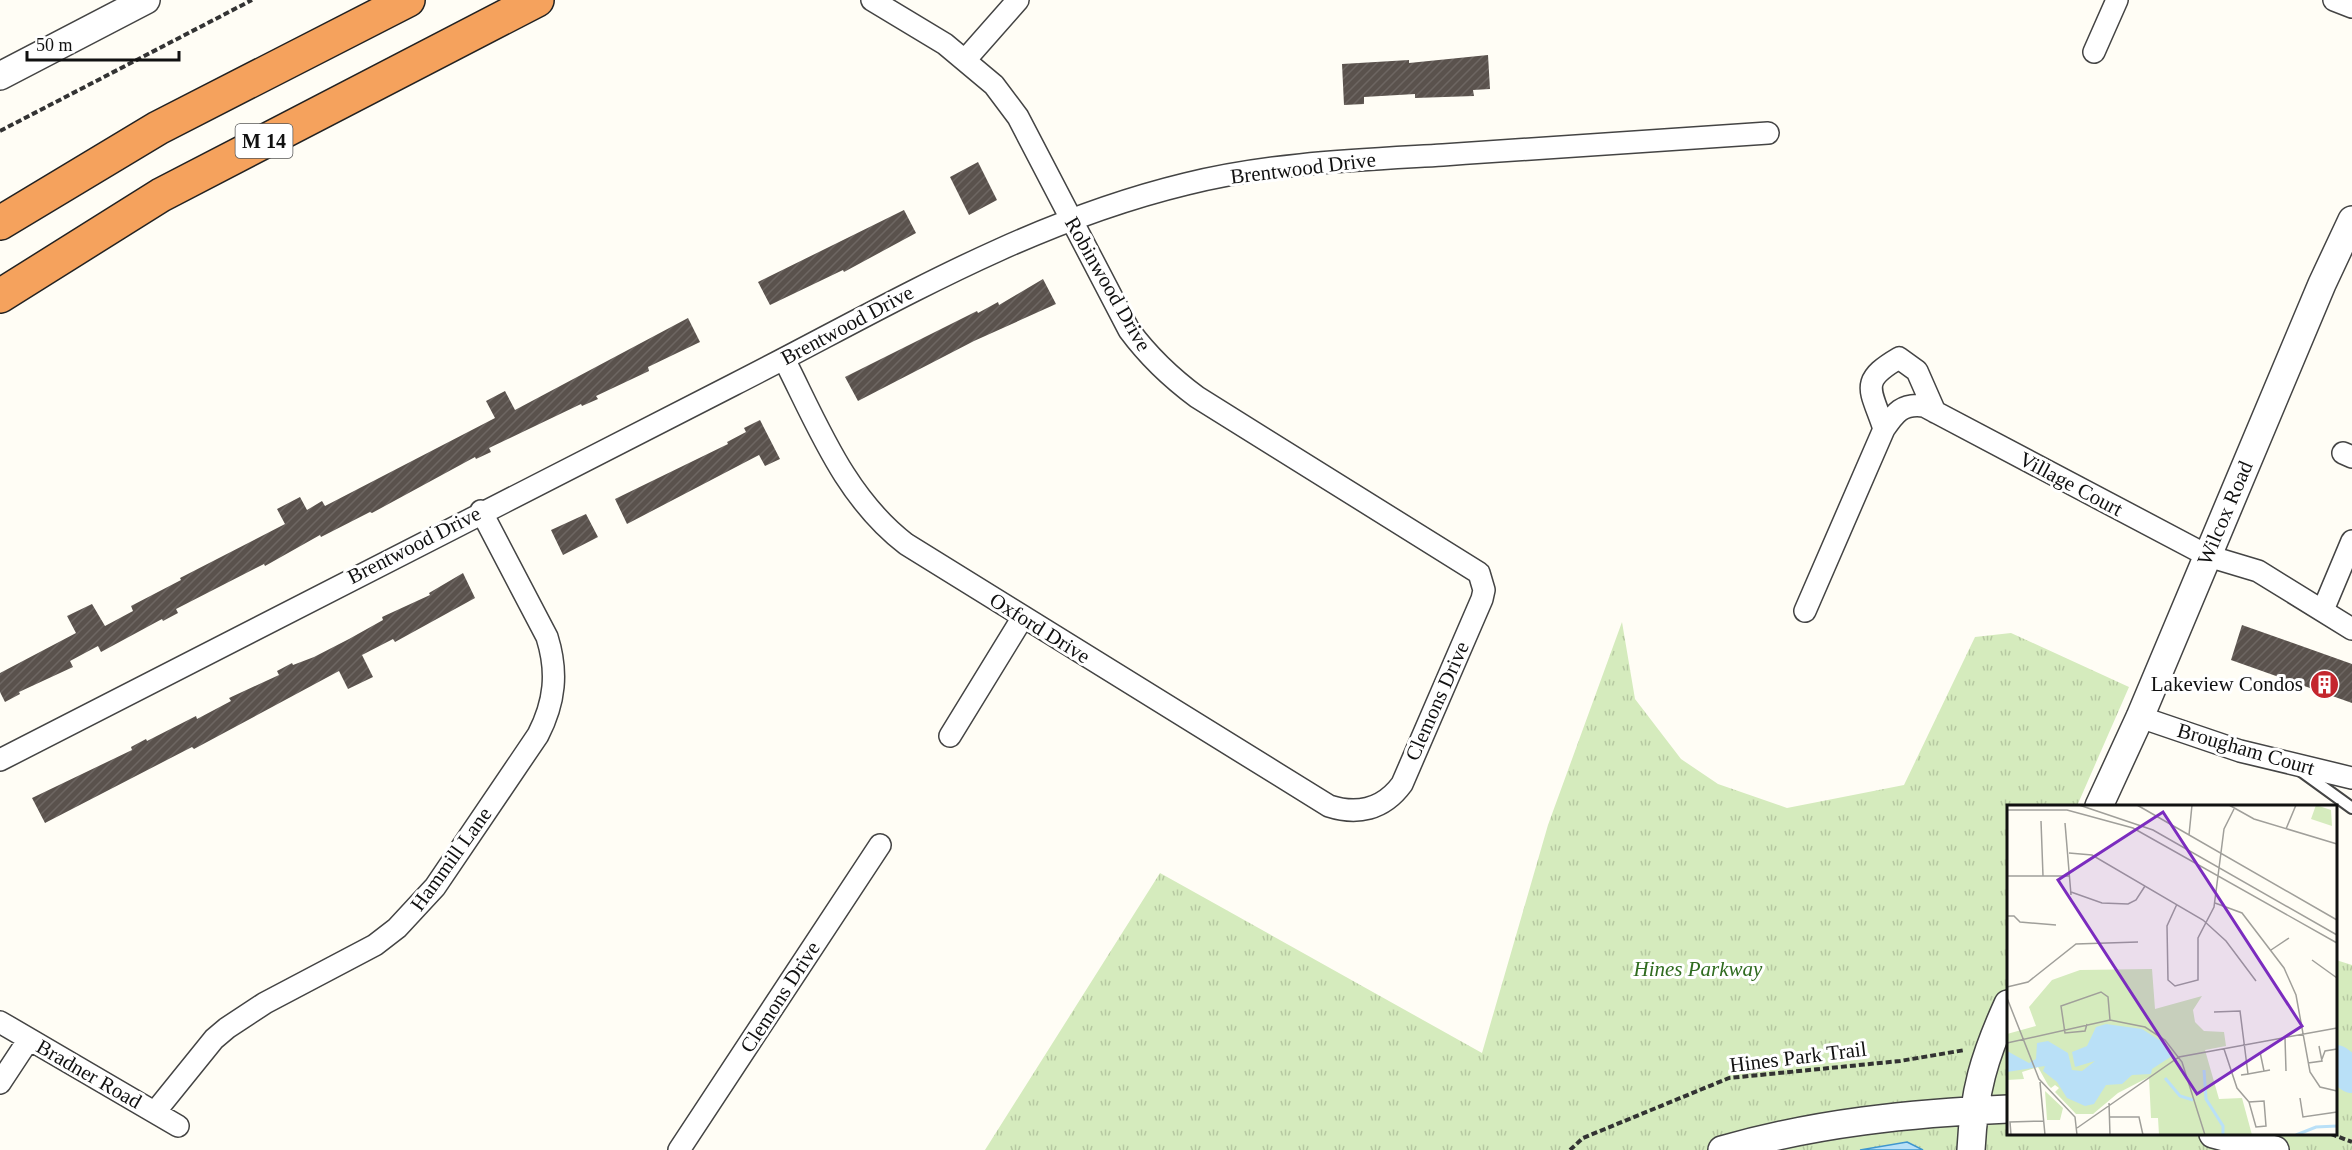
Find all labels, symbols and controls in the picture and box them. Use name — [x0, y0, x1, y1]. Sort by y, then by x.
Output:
scale bar — [27, 24, 178, 62]
text: 50 m — [36, 35, 73, 55]
road number: M 14 — [236, 124, 292, 158]
street label: Brentwood Drive — [1229, 147, 1377, 189]
street label: Robinwood Drive — [1060, 213, 1156, 355]
street label: Brentwood Drive — [777, 280, 917, 370]
street label: Village Court — [2015, 447, 2127, 521]
street label: Wilcox Road — [2192, 457, 2258, 569]
street label: Brentwood Drive — [343, 501, 485, 589]
street label: Oxford Drive — [985, 588, 1095, 668]
street label: Clemons Drive — [1400, 638, 1474, 764]
building icon: Lakeview Condos — [2308, 668, 2340, 700]
place label: Lakeview Condos — [2151, 672, 2303, 696]
street label: Brougham Court — [2175, 718, 2318, 780]
street label: Hammill Lane — [405, 803, 497, 915]
inset map — [2007, 805, 2337, 1135]
street label: Clemons Drive — [735, 937, 825, 1057]
park label: Hines Parkway — [1633, 957, 1763, 981]
street label: Bradner Road — [32, 1034, 146, 1114]
street label: Hines Park Trail — [1728, 1037, 1868, 1077]

